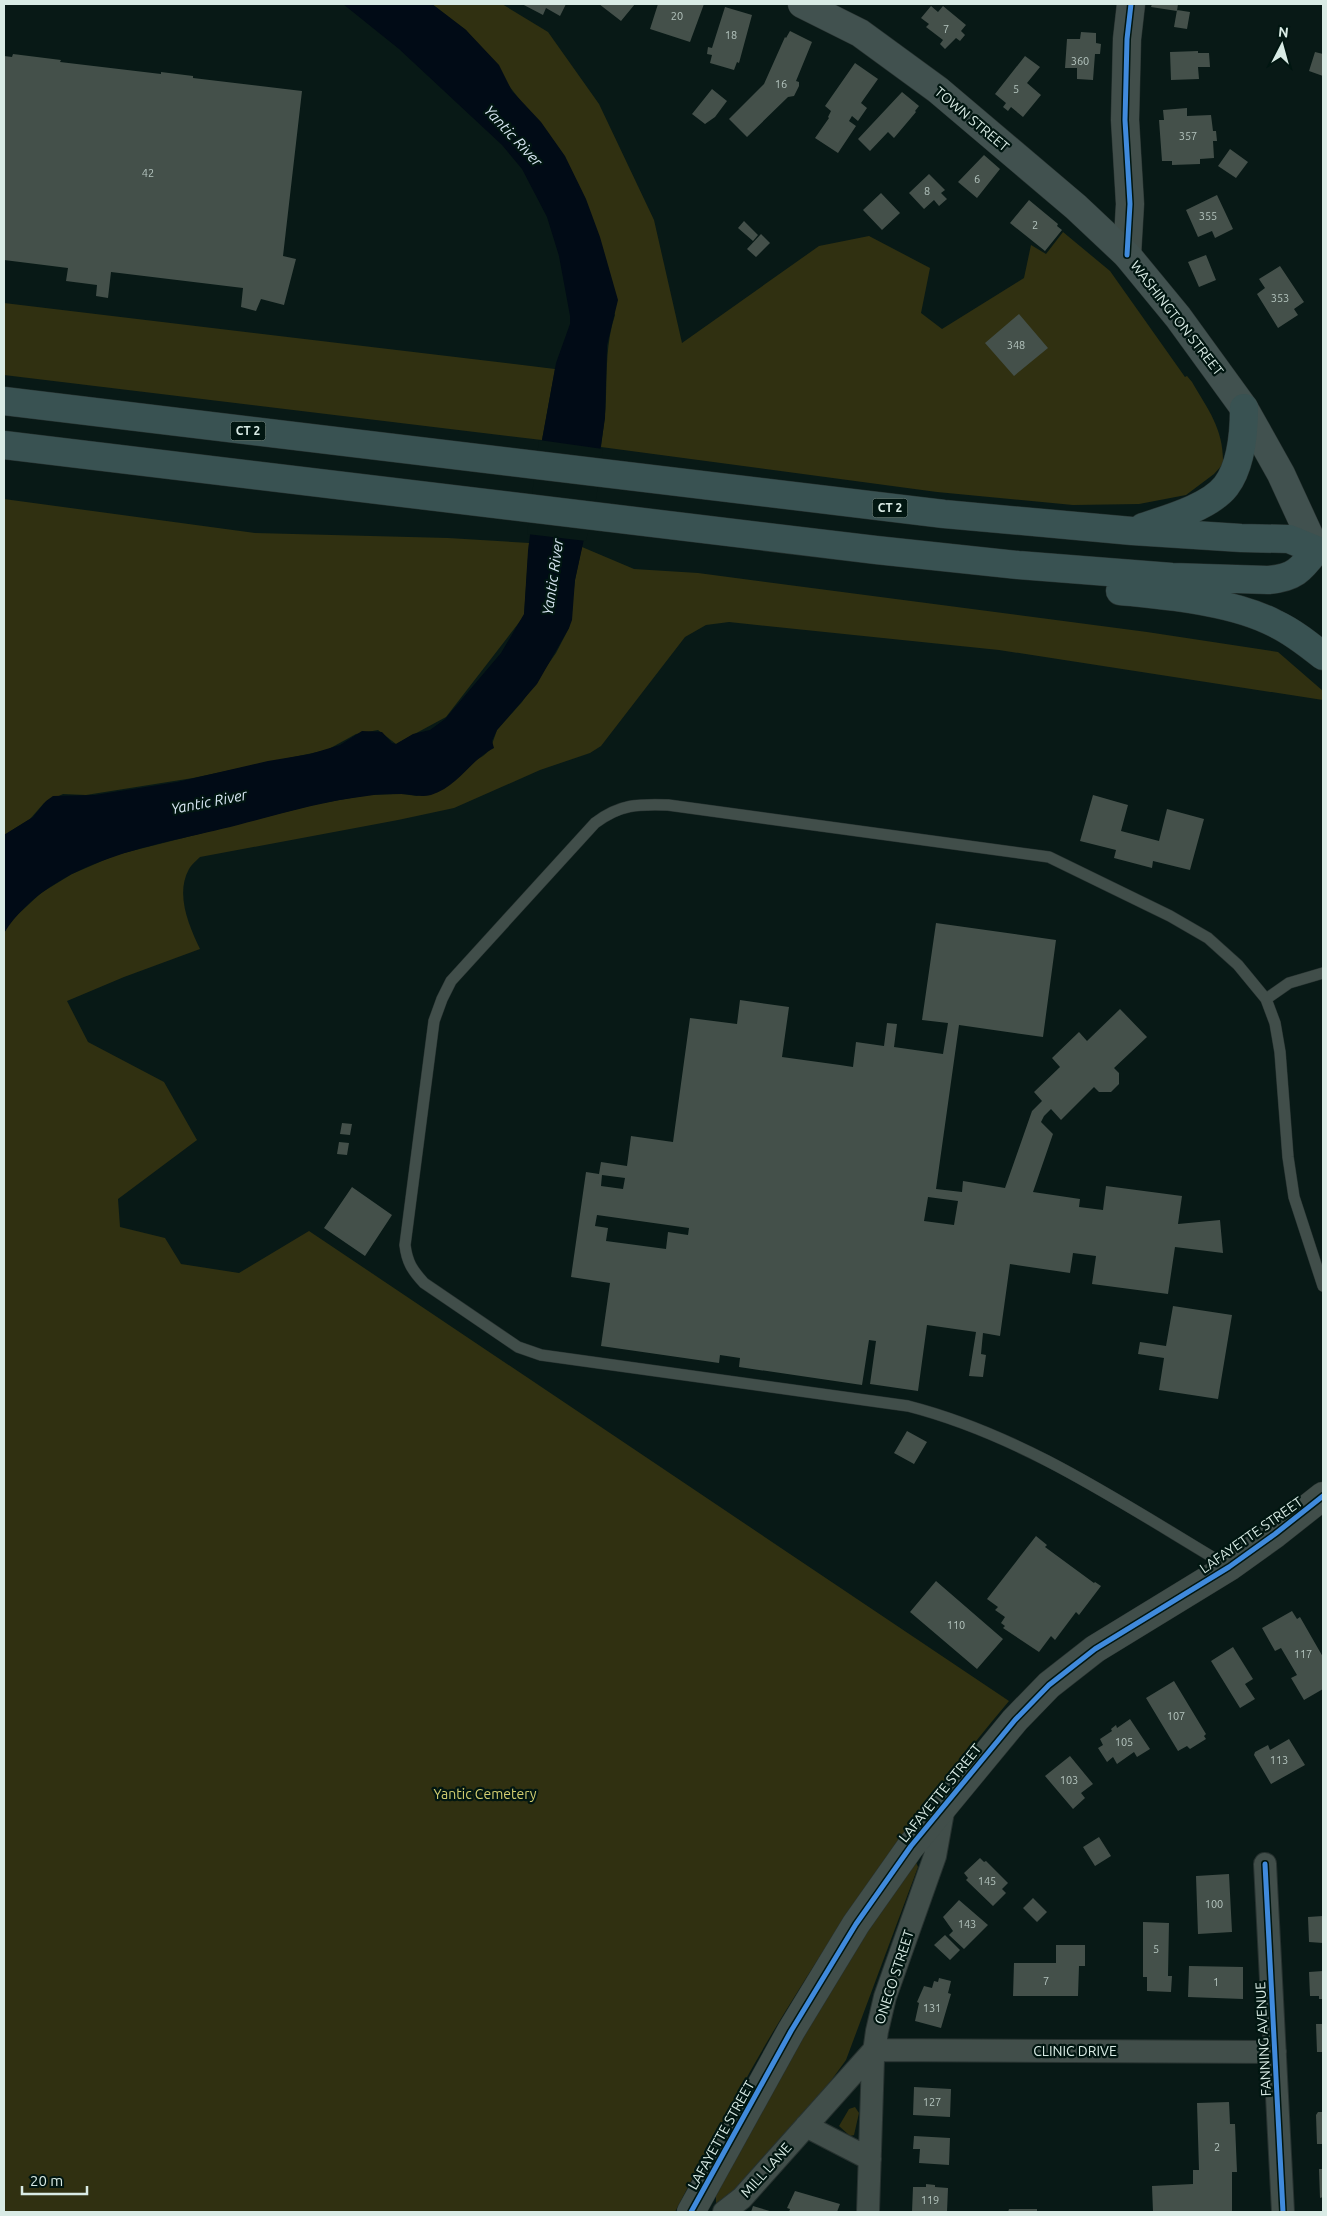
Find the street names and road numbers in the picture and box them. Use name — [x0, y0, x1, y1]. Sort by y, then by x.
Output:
street label: TOWN STREET — [932, 83, 1012, 155]
street label: WASHINGTON STREET — [1127, 258, 1227, 379]
road number: CT 2 — [230, 422, 266, 441]
road number: CT 2 — [872, 498, 908, 518]
street label: LAFAYETTE STREET — [1197, 1493, 1306, 1576]
street label: LAFAYETTE STREET — [895, 1740, 985, 1845]
street label: ONECO STREET — [871, 1928, 917, 2026]
street label: FANNING AVENUE — [1252, 1981, 1274, 2097]
street label: CLINIC DRIVE — [1033, 2043, 1117, 2059]
street label: LAFAYETTE STREET — [684, 2078, 758, 2192]
street label: MILL LANE — [737, 2139, 795, 2201]

